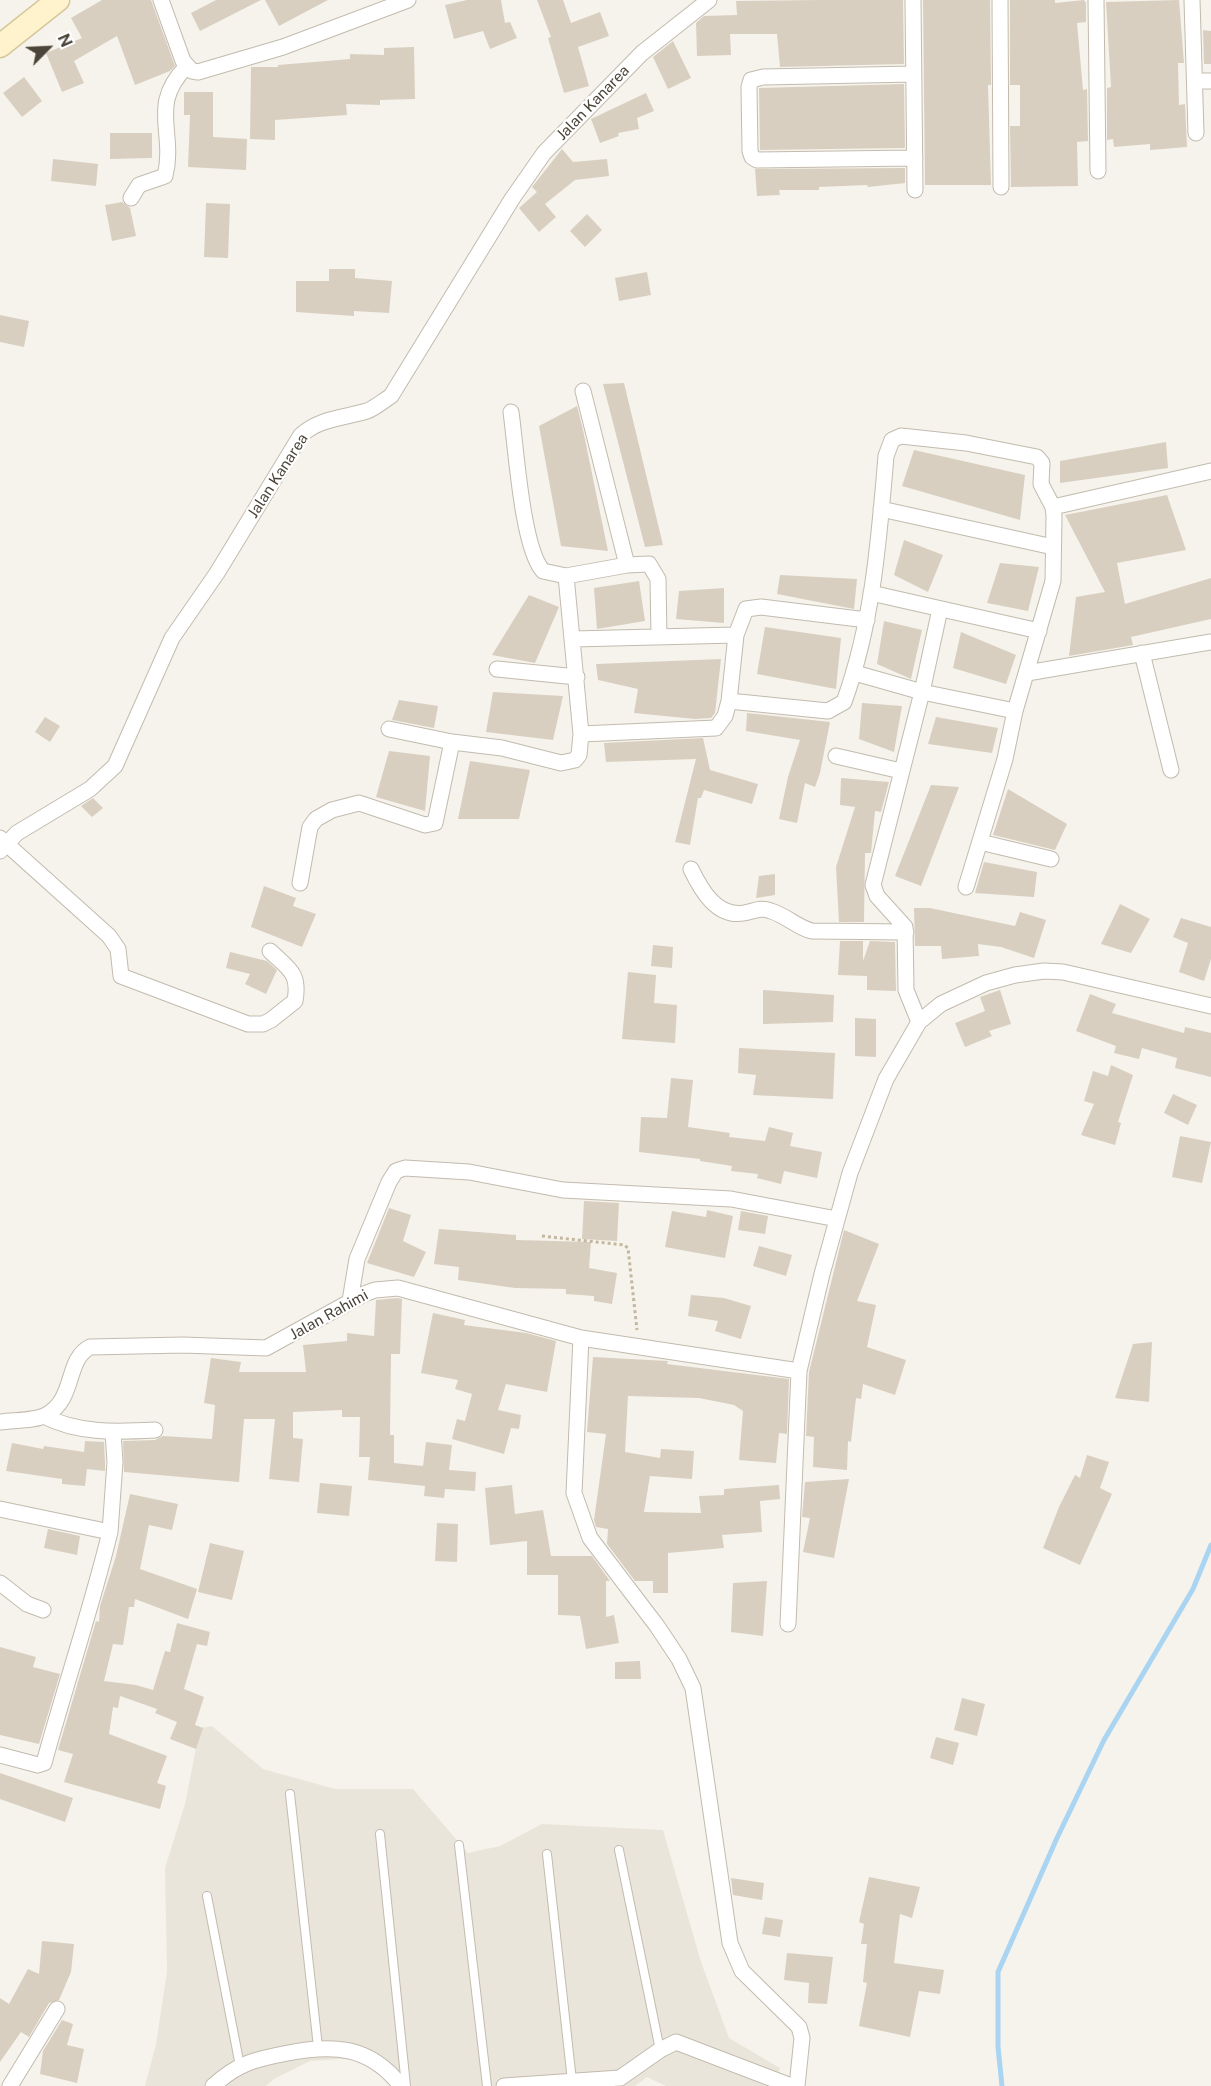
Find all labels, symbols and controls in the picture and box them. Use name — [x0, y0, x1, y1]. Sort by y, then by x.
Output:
north arrow — [18, 18, 78, 78]
text: N — [54, 31, 76, 50]
street label: Jalan Kanarea — [553, 62, 633, 144]
street label: Jalan Kanarea — [244, 430, 312, 522]
street label: Jalan Rahimi — [287, 1286, 371, 1344]

